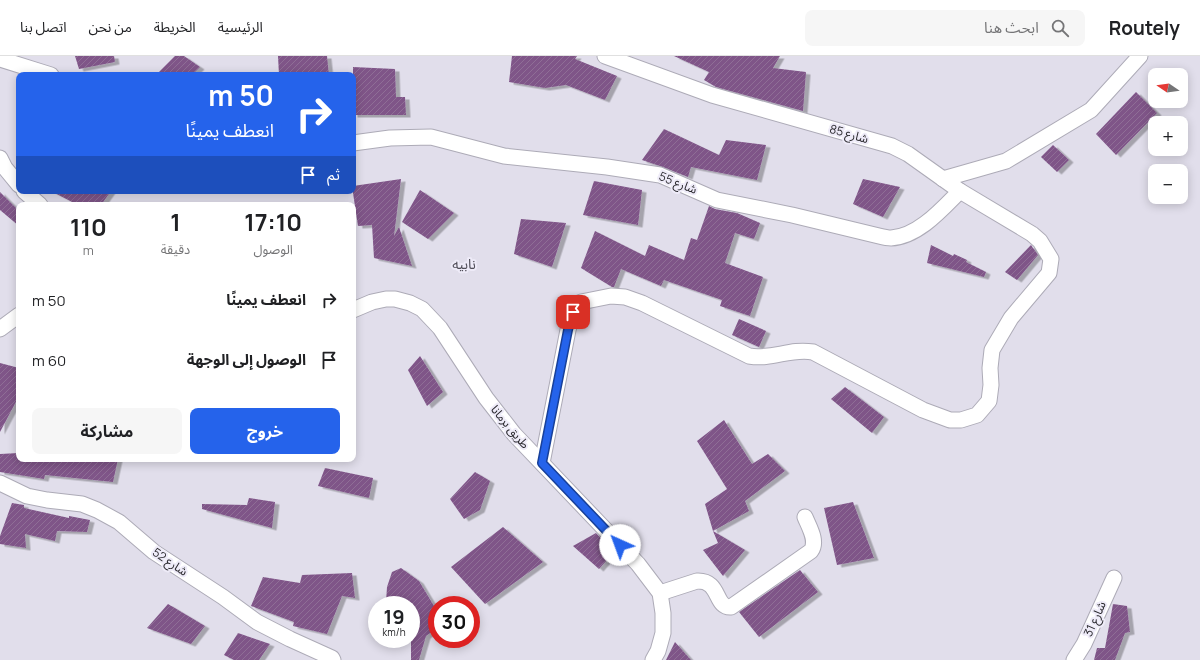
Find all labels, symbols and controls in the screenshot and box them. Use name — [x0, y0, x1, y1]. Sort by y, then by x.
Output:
search box — [805, 10, 1085, 46]
text: Routely — [1109, 15, 1180, 41]
text: اتصل بنا — [20, 17, 66, 36]
text: من نحن — [88, 17, 132, 36]
text: الخريطة — [154, 17, 196, 36]
text: الرئيسية — [218, 17, 263, 36]
text: ابحث هنا — [984, 17, 1039, 38]
icon: search — [1049, 17, 1071, 39]
north arrow — [1148, 68, 1188, 108]
map controls — [1148, 68, 1188, 204]
text: 50 m — [208, 76, 274, 114]
icon: right — [288, 88, 340, 140]
button: + — [1148, 116, 1188, 156]
text: انعطف يمينًا — [185, 118, 274, 142]
street label: شارع 85 — [827, 120, 871, 148]
icon: arrive — [297, 164, 319, 186]
text: ثم — [327, 164, 340, 185]
button: − — [1148, 164, 1188, 204]
street label: شارع 55 — [656, 167, 700, 199]
text: 1 — [170, 205, 181, 238]
text: 17:10 — [244, 205, 302, 238]
text: 110 — [70, 210, 107, 243]
text: دقيقة — [161, 240, 190, 258]
text: الوصول — [253, 240, 293, 258]
text: m — [83, 241, 94, 259]
district label: نابيه — [452, 254, 476, 273]
text: انعطف يمينًا — [226, 289, 306, 310]
icon: right — [318, 289, 340, 311]
text: 50 m — [32, 290, 66, 311]
pin — [556, 295, 590, 329]
icon: arrive — [562, 301, 584, 323]
text: الوصول إلى الوجهة — [187, 349, 306, 370]
icon: arrive — [318, 349, 340, 371]
text: 60 m — [32, 350, 66, 371]
street label: طريق برمانا — [487, 401, 534, 452]
button: مشاركة — [32, 408, 182, 454]
button: خروج — [190, 408, 340, 454]
position arrow — [599, 524, 641, 566]
street label: شارع 52 — [149, 544, 191, 580]
speed limit sign: 30 — [428, 596, 480, 648]
street label: شارع 31 — [1079, 598, 1111, 640]
text: 19 — [383, 603, 405, 630]
text: km/h — [382, 625, 406, 639]

